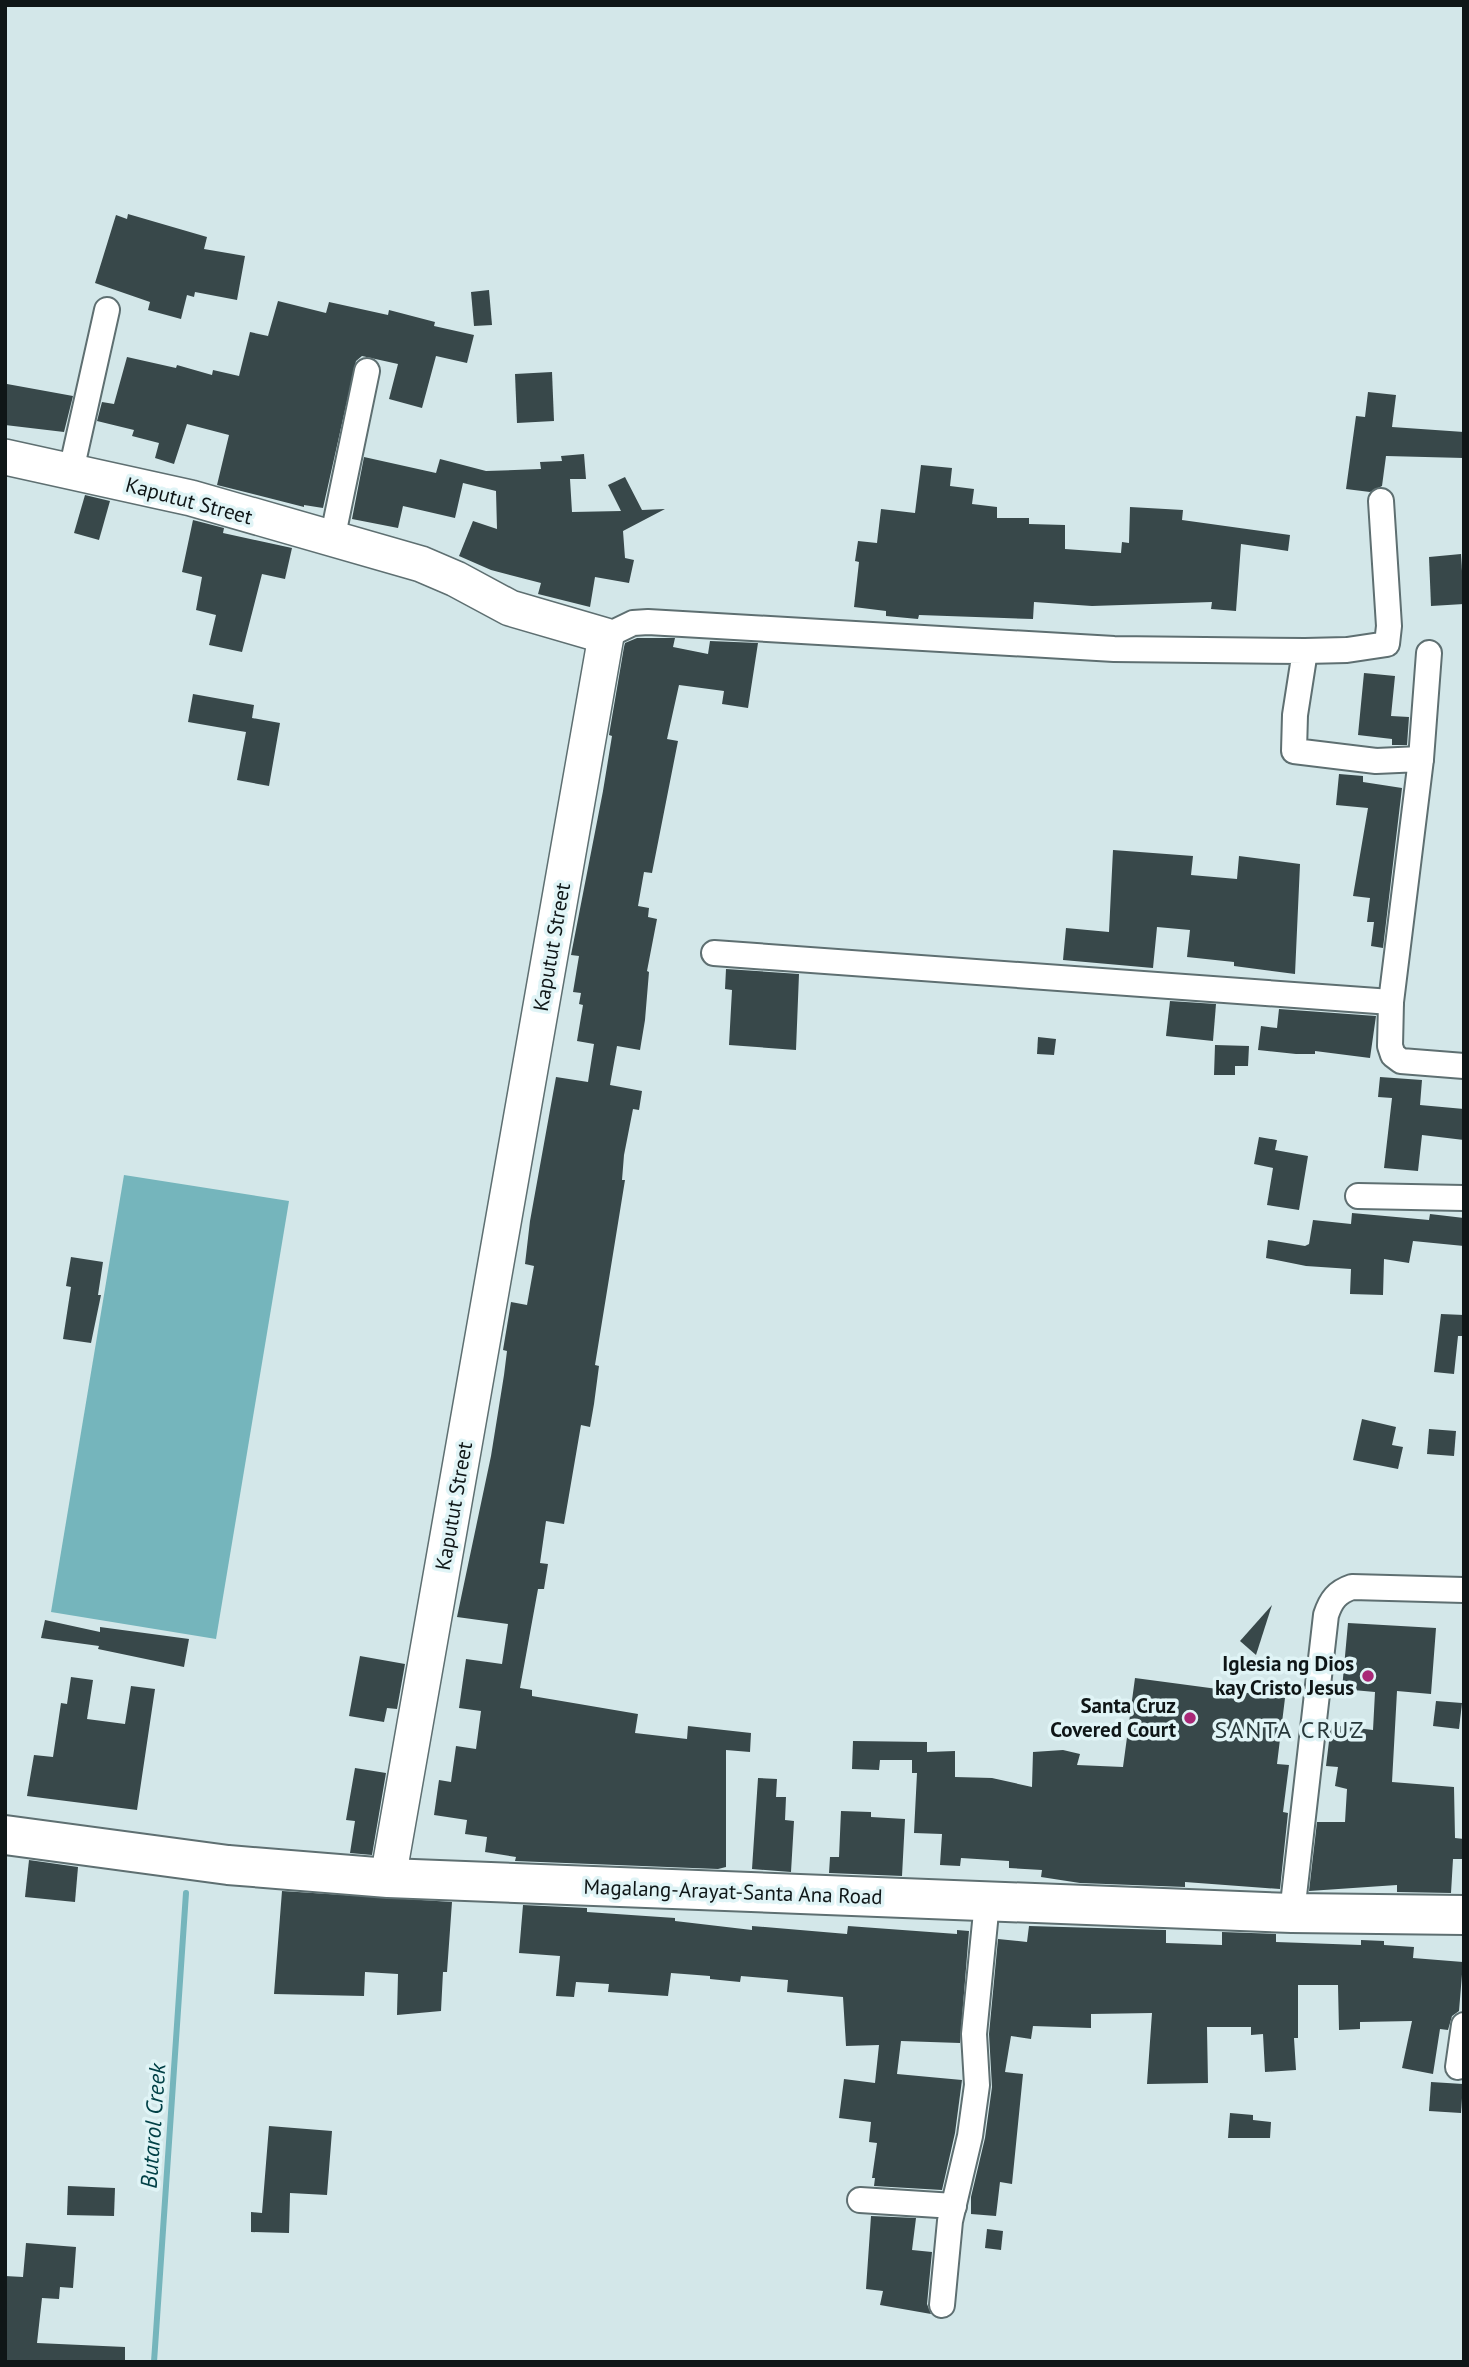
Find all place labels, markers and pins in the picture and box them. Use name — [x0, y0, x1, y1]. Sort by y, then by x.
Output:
place label: Iglesia ng Dios kay Cristo Jesus — [1215, 1650, 1354, 1701]
marker: Iglesia ng Dios kay Cristo Jesus — [1360, 1668, 1376, 1684]
place label: Santa Cruz Covered Court — [1050, 1692, 1177, 1743]
marker: Santa Cruz Covered Court — [1182, 1710, 1198, 1726]

